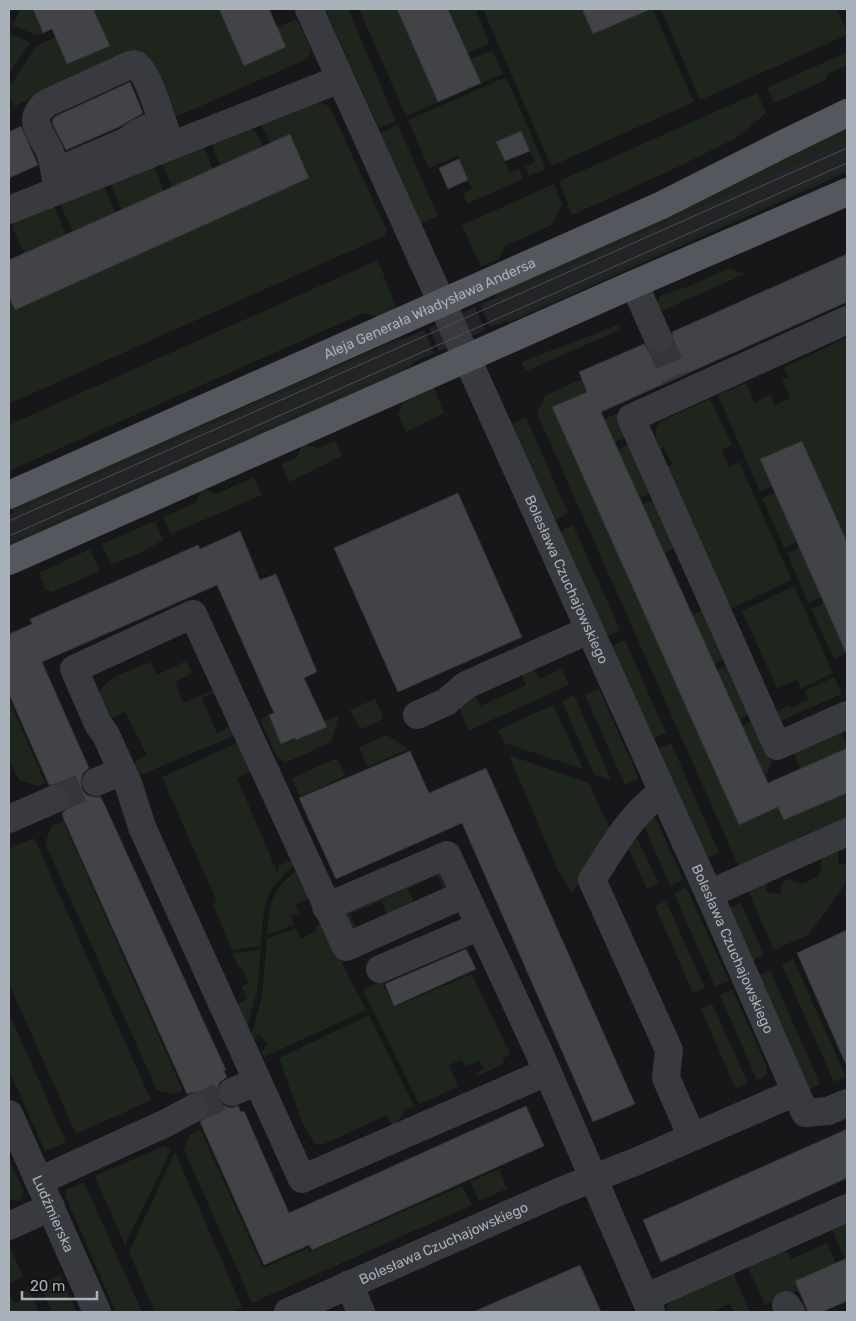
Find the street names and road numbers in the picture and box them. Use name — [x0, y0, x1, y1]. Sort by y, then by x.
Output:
street label: Aleja Generała Władysława Andersa — [321, 254, 538, 363]
street label: Bolesława Czuchajowskiego — [521, 493, 612, 667]
street label: Bolesława Czuchajowskiego — [688, 862, 777, 1036]
street label: Ludźmierska — [28, 1173, 77, 1255]
street label: Bolesława Czuchajowskiego — [356, 1199, 531, 1288]

